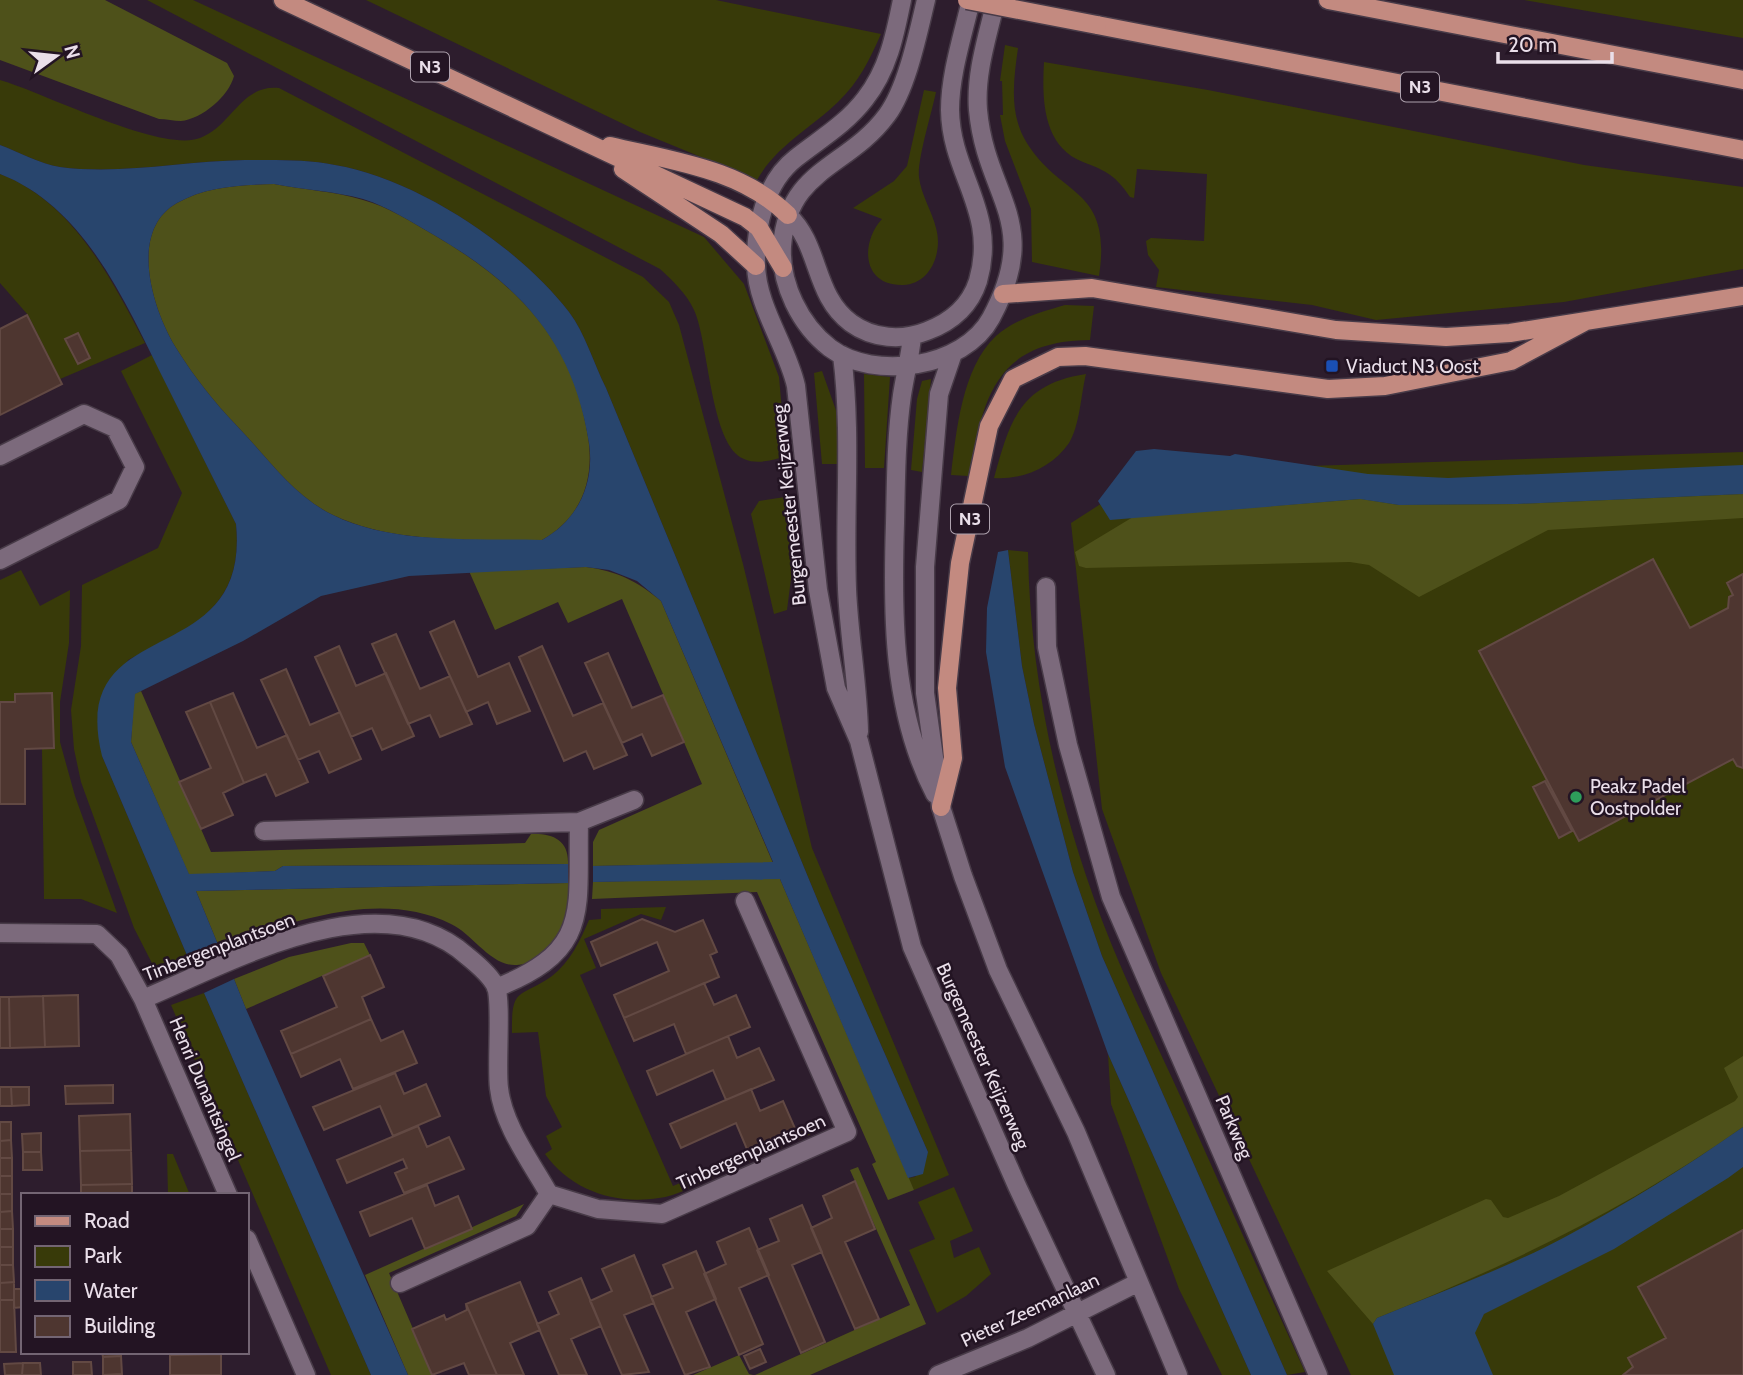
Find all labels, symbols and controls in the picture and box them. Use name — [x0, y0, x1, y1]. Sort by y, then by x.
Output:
north arrow — [21, 21, 91, 91]
scale bar — [1498, 21, 1612, 65]
text: 20 m — [1508, 32, 1557, 57]
text: N — [59, 42, 85, 61]
road number: N3 — [411, 52, 449, 82]
road number: N3 — [1401, 72, 1439, 102]
place label: Viaduct N3 Oost — [1346, 355, 1479, 378]
marker: Viaduct N3 Oost — [1324, 358, 1340, 374]
street label: Burgemeester Keijzerweg — [767, 403, 811, 607]
road number: N3 — [951, 504, 989, 534]
place label: Peakz Padel Oostpolder — [1590, 775, 1686, 820]
marker: Peakz Padel Oostpolder — [1568, 789, 1584, 805]
street label: Tinbergenplantsoen — [140, 908, 298, 986]
street label: Burgemeester Keijzerweg — [931, 959, 1035, 1153]
street label: Henri Dunantsingel — [164, 1014, 246, 1165]
street label: Parkweg — [1210, 1092, 1258, 1163]
street label: Tinbergenplantsoen — [673, 1109, 829, 1195]
legend — [21, 1193, 248, 1354]
text: Road — [84, 1208, 130, 1233]
text: Park — [84, 1243, 122, 1268]
street label: Pieter Zeemanlaan — [957, 1268, 1103, 1352]
text: Water — [84, 1278, 138, 1303]
text: Building — [84, 1313, 156, 1338]

